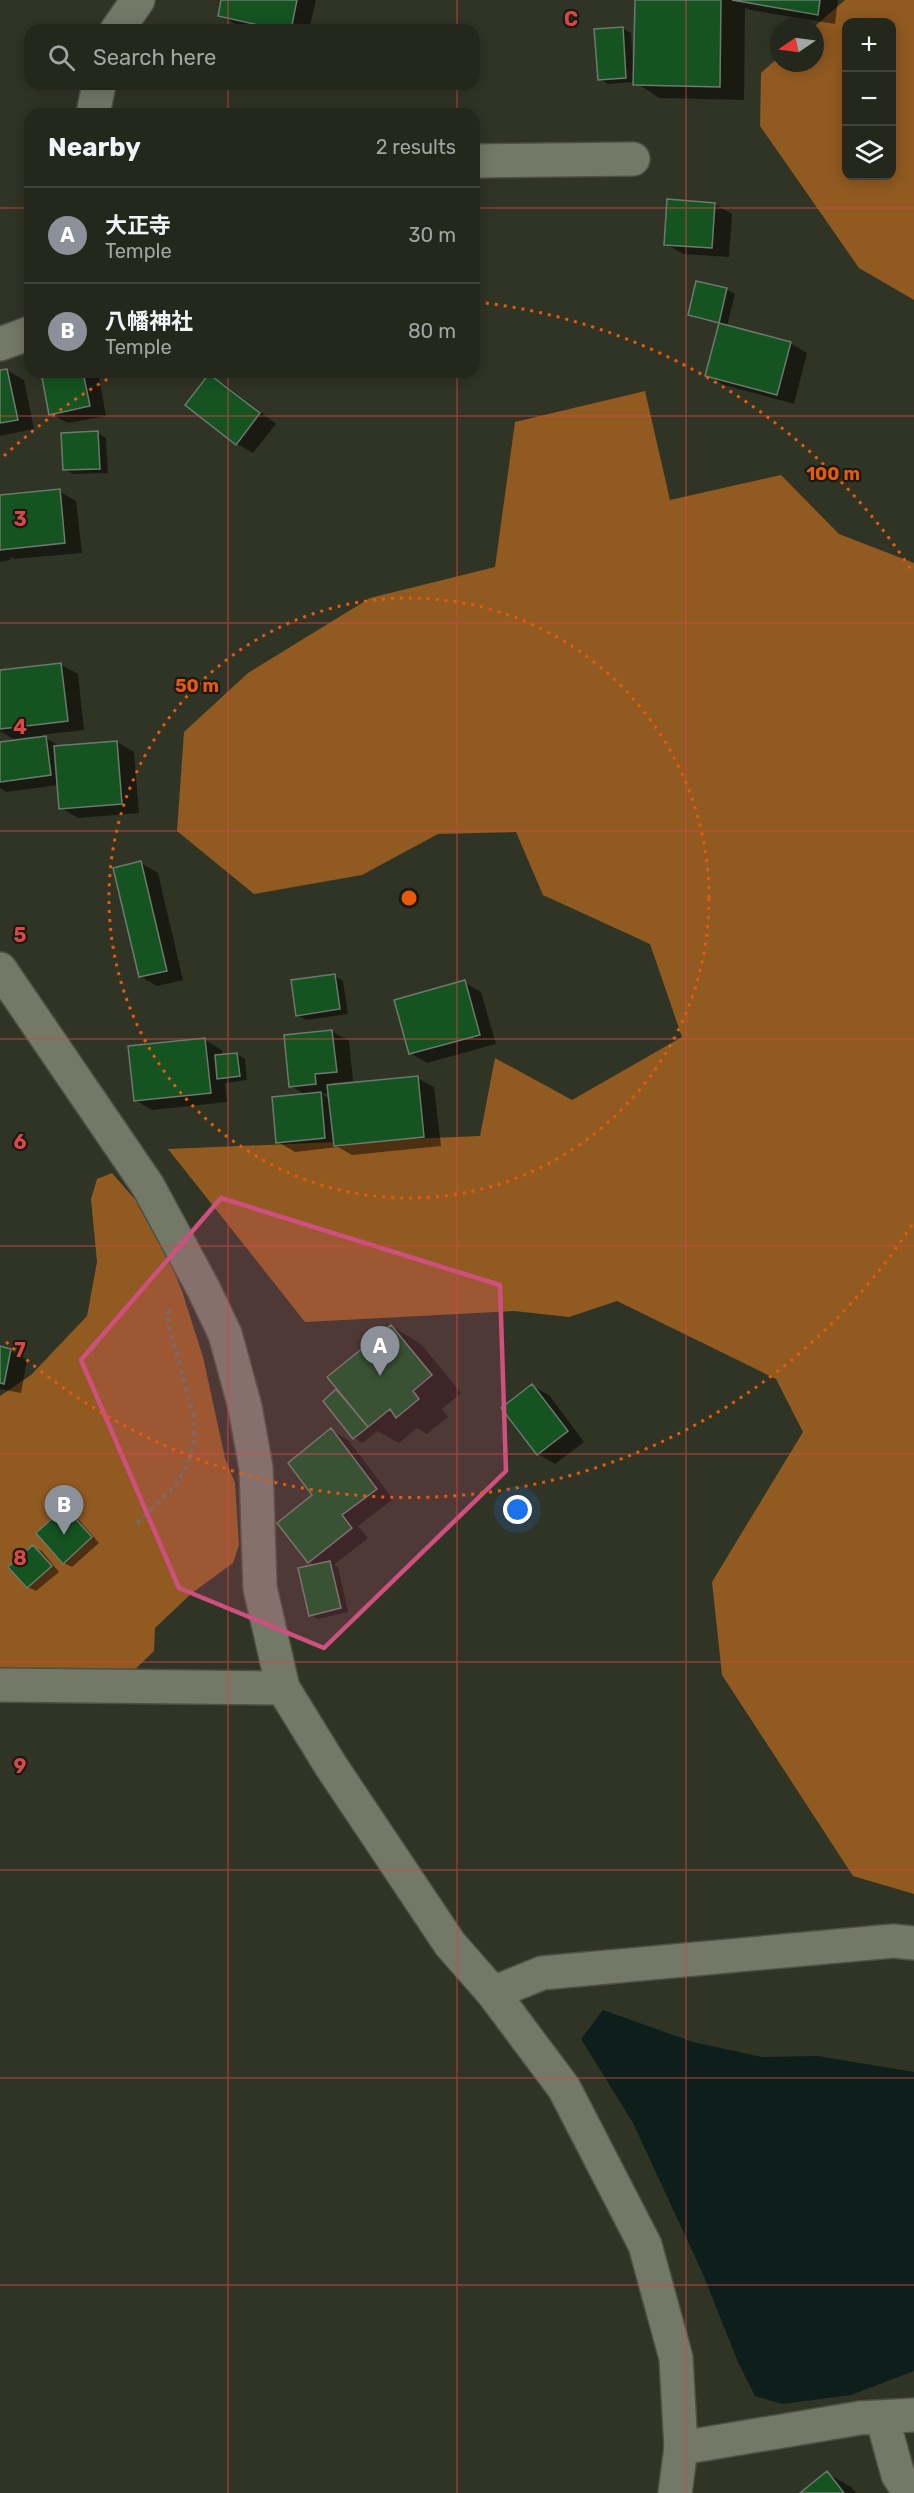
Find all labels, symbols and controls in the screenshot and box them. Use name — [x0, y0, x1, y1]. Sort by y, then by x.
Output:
text: C — [564, 7, 578, 31]
north arrow — [770, 18, 824, 72]
map controls — [842, 18, 896, 180]
button: + — [842, 18, 896, 72]
search box — [24, 24, 480, 90]
icon: search — [45, 41, 78, 74]
text: Search here — [93, 44, 216, 71]
button: − — [842, 72, 896, 126]
button: layers — [842, 126, 896, 180]
text: Nearby — [48, 132, 141, 163]
text: 2 results — [376, 135, 456, 159]
text: 大正寺 — [105, 212, 171, 239]
text: A — [60, 223, 75, 247]
text: 30 m — [409, 223, 456, 247]
text: Temple — [105, 239, 172, 263]
text: 八幡神社 — [105, 308, 193, 335]
text: B — [60, 319, 75, 343]
text: 80 m — [408, 319, 456, 343]
text: Temple — [105, 335, 172, 359]
text: 100 m — [806, 463, 860, 485]
text: 3 — [13, 507, 27, 531]
text: 50 m — [175, 675, 219, 697]
text: 4 — [13, 715, 27, 739]
centre of rings — [399, 888, 419, 908]
text: 5 — [14, 923, 27, 947]
text: 6 — [13, 1130, 27, 1154]
pin: A — [360, 1326, 400, 1376]
text: 7 — [14, 1338, 26, 1362]
pin: B — [44, 1486, 84, 1535]
your location — [503, 1495, 532, 1524]
text: 8 — [13, 1546, 27, 1570]
text: 9 — [14, 1754, 27, 1778]

